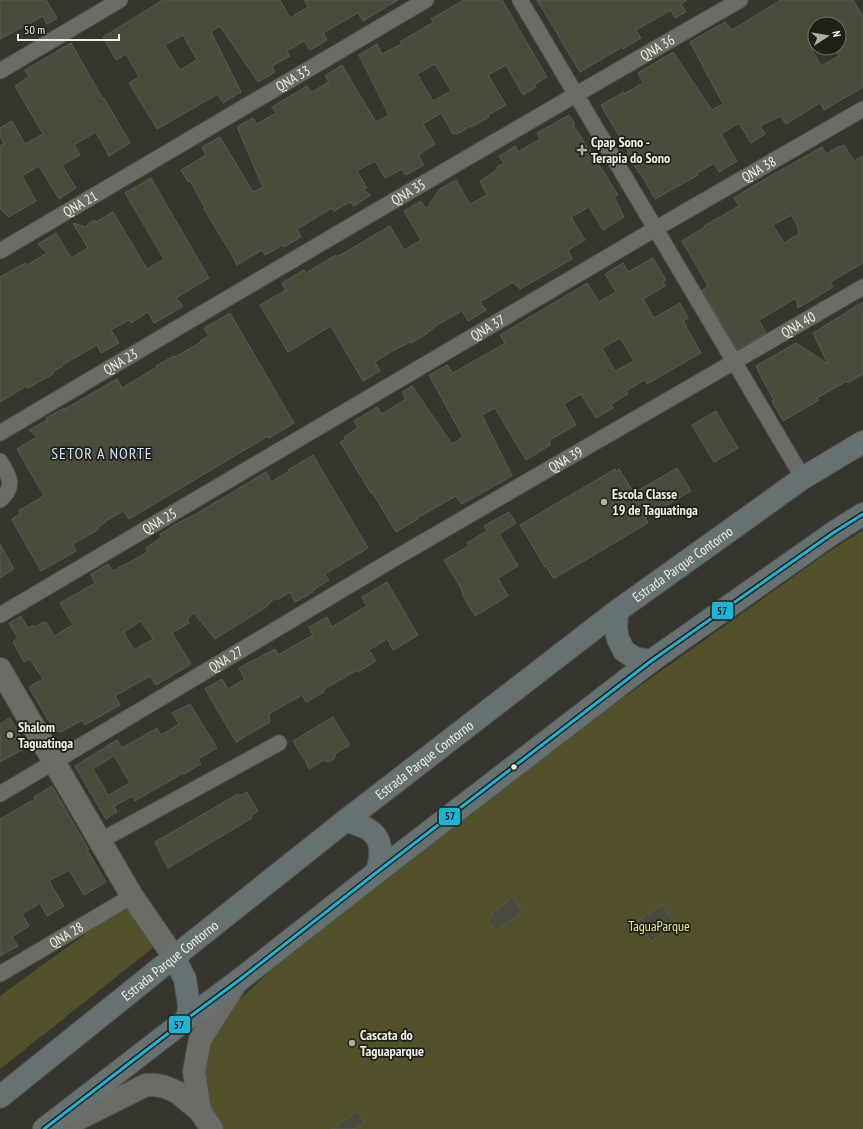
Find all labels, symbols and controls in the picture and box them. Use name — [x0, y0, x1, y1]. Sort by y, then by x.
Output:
scale bar — [18, 16, 119, 42]
north arrow — [807, 16, 847, 56]
text: 50 m — [24, 22, 45, 37]
street label: QNA 36 — [637, 30, 678, 65]
text: N — [829, 30, 844, 38]
street label: QNA 33 — [272, 61, 313, 96]
place label: Cpap Sono - Terapia do Sono — [591, 133, 670, 167]
marker: Cpap Sono - Terapia do Sono — [576, 144, 588, 156]
street label: QNA 38 — [738, 152, 779, 186]
street label: QNA 35 — [388, 175, 429, 209]
street label: QNA 21 — [60, 187, 101, 221]
street label: QNA 40 — [778, 308, 819, 342]
street label: QNA 37 — [467, 310, 508, 345]
street label: QNA 23 — [100, 344, 141, 379]
street label: QNA 39 — [545, 442, 586, 476]
district label: SETOR A NORTE — [51, 443, 153, 463]
place label: Escola Classe 19 de Taguatinga — [612, 485, 698, 519]
marker: Escola Classe 19 de Taguatinga — [599, 497, 609, 507]
street label: QNA 25 — [139, 504, 180, 538]
street label: Estrada Parque Contorno — [629, 522, 736, 606]
line badge: 57 — [711, 601, 734, 620]
text: 57 — [717, 604, 727, 618]
street label: QNA 27 — [205, 642, 246, 676]
street label: Estrada Parque Contorno — [372, 716, 477, 803]
place label: Shalom Taguatinga — [18, 718, 73, 752]
marker: Shalom Taguatinga — [5, 730, 15, 740]
unlabelled marker — [509, 762, 519, 772]
line badge: 57 — [438, 807, 461, 826]
text: 57 — [445, 809, 455, 823]
street label: Estrada Parque Contorno — [118, 916, 222, 1005]
park label: TaguaParque — [628, 917, 690, 935]
street label: QNA 28 — [46, 918, 87, 952]
line badge: 57 — [168, 1015, 191, 1034]
text: 57 — [174, 1018, 184, 1032]
place label: Cascata do Taguaparque — [360, 1026, 424, 1060]
marker: Cascata do Taguaparque — [347, 1038, 357, 1048]

